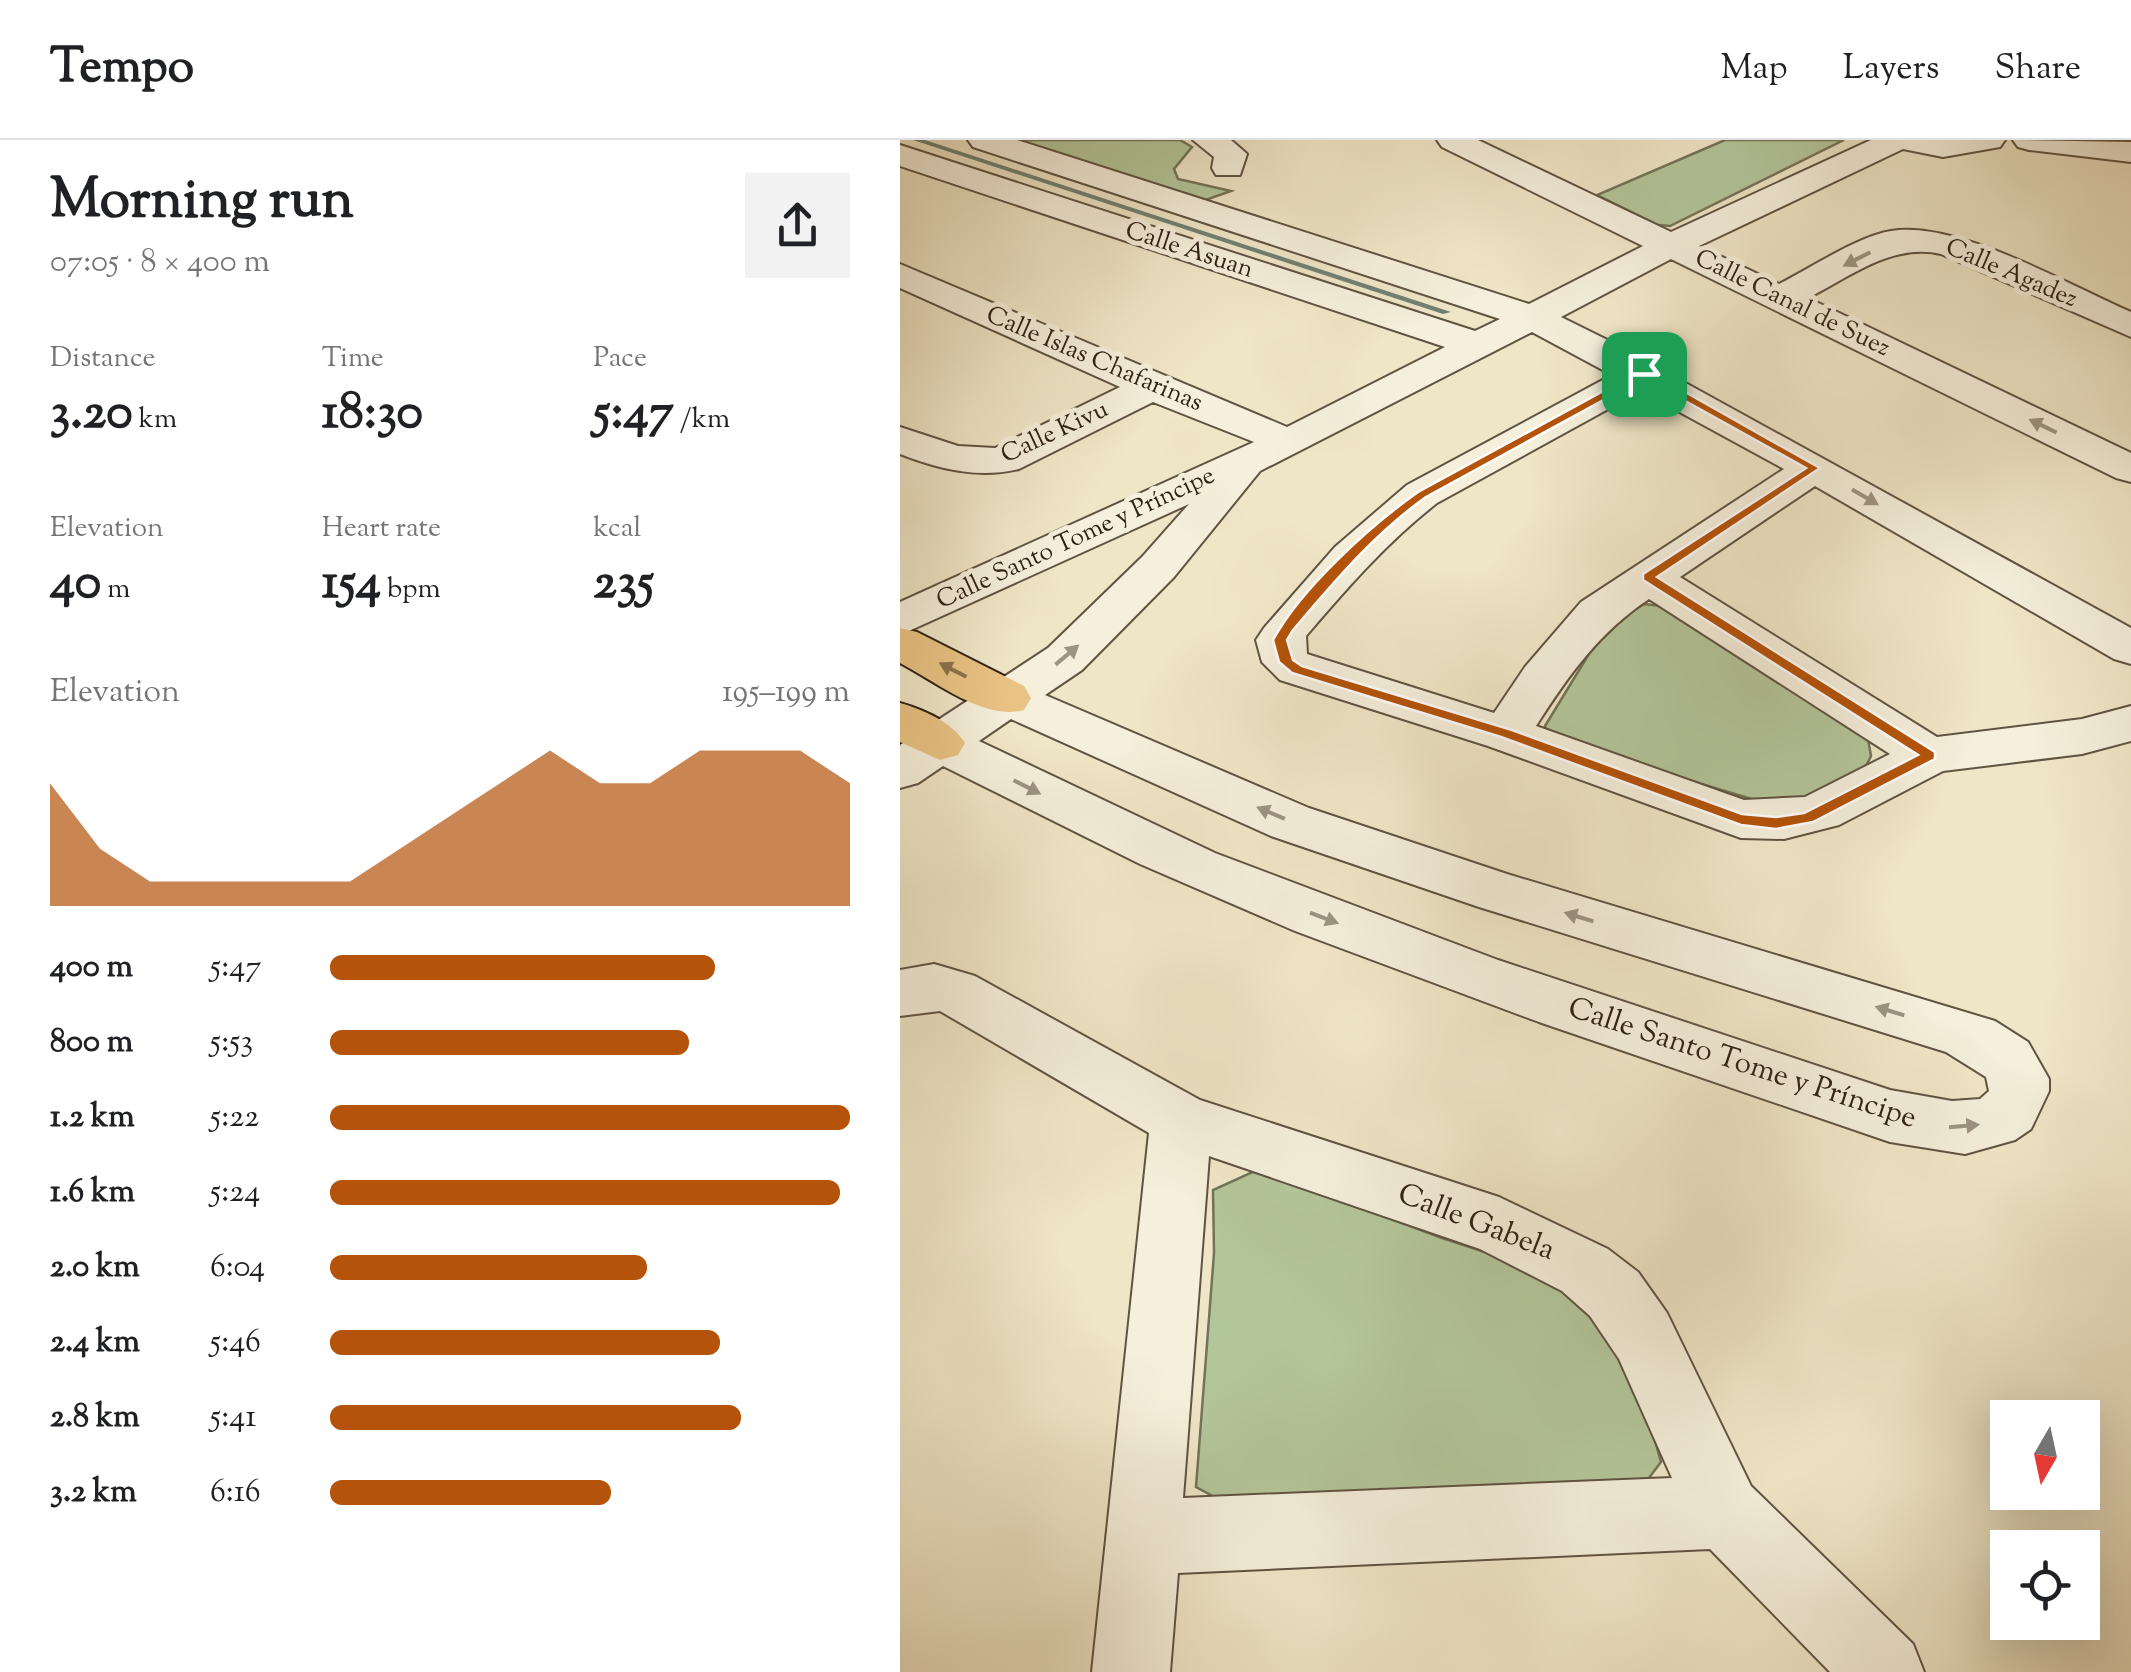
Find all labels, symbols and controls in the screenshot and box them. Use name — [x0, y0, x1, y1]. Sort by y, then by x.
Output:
text: Tempo — [50, 35, 194, 104]
text: Map — [1720, 44, 1788, 95]
text: Layers — [1843, 44, 1940, 95]
text: Share — [1995, 44, 2081, 95]
text: Morning run — [50, 163, 354, 242]
button: share — [745, 173, 850, 278]
street label: Calle Asuan — [1120, 213, 1258, 289]
street label: Calle Agadez — [1939, 230, 2083, 318]
text: 07:05 · 8 × 400 m — [50, 240, 270, 286]
street label: Calle Canal de Suez — [1688, 241, 1896, 367]
one-way arrow — [1842, 250, 1871, 267]
street label: Calle Islas Chafarinas — [980, 298, 1208, 422]
pin — [1602, 332, 1687, 417]
text: Distance — [50, 339, 156, 379]
text: Time — [322, 339, 384, 379]
text: Pace — [593, 339, 647, 379]
icon: arrive — [1617, 347, 1672, 402]
text: 3.20 — [50, 379, 133, 451]
text: 18:30 — [322, 379, 423, 451]
text: 5:47 — [593, 379, 674, 451]
street label: Calle Kivu — [995, 392, 1115, 474]
text: km — [133, 400, 177, 440]
text: /km — [674, 400, 730, 440]
one-way arrow — [2029, 418, 2058, 435]
street label: Calle Santo Tome y Príncipe — [931, 459, 1221, 619]
one-way arrow — [1851, 487, 1879, 505]
text: Elevation — [50, 509, 164, 549]
text: Heart rate — [322, 509, 441, 549]
text: kcal — [593, 509, 641, 549]
text: 40 — [50, 549, 101, 621]
text: 154 — [322, 549, 381, 621]
text: 235 — [593, 549, 654, 621]
text: m — [101, 570, 130, 610]
text: bpm — [381, 570, 441, 610]
one-way arrow — [1054, 644, 1079, 666]
one-way arrow — [939, 662, 968, 679]
text: Elevation — [50, 670, 180, 716]
text: 195–199 m — [722, 670, 850, 716]
one-way arrow — [1012, 778, 1041, 795]
one-way arrow — [1256, 805, 1286, 821]
one-way arrow — [1563, 909, 1594, 924]
one-way arrow — [1309, 911, 1339, 927]
text: 400 m — [50, 945, 133, 991]
text: 5:47 — [210, 945, 261, 991]
street label: Calle Santo Tome y Príncipe — [1562, 987, 1922, 1141]
one-way arrow — [1874, 1003, 1905, 1018]
text: 800 m — [50, 1020, 133, 1066]
text: 5:53 — [210, 1020, 253, 1066]
text: 1.2 km — [50, 1095, 135, 1141]
text: 5:22 — [210, 1095, 259, 1141]
one-way arrow — [1949, 1117, 1980, 1133]
text: 1.6 km — [50, 1170, 135, 1216]
text: 5:24 — [210, 1170, 260, 1216]
street label: Calle Gabela — [1391, 1173, 1561, 1273]
text: 2.0 km — [50, 1245, 140, 1291]
text: 6:04 — [210, 1245, 265, 1291]
text: 2.4 km — [50, 1320, 140, 1366]
text: 5:46 — [210, 1320, 261, 1366]
text: 2.8 km — [50, 1395, 140, 1441]
text: 5:41 — [210, 1395, 256, 1441]
north arrow — [1990, 1400, 2100, 1510]
map controls — [1990, 1400, 2100, 1640]
text: 3.2 km — [50, 1470, 137, 1516]
text: 6:16 — [210, 1470, 261, 1516]
button: locate — [1990, 1530, 2100, 1640]

